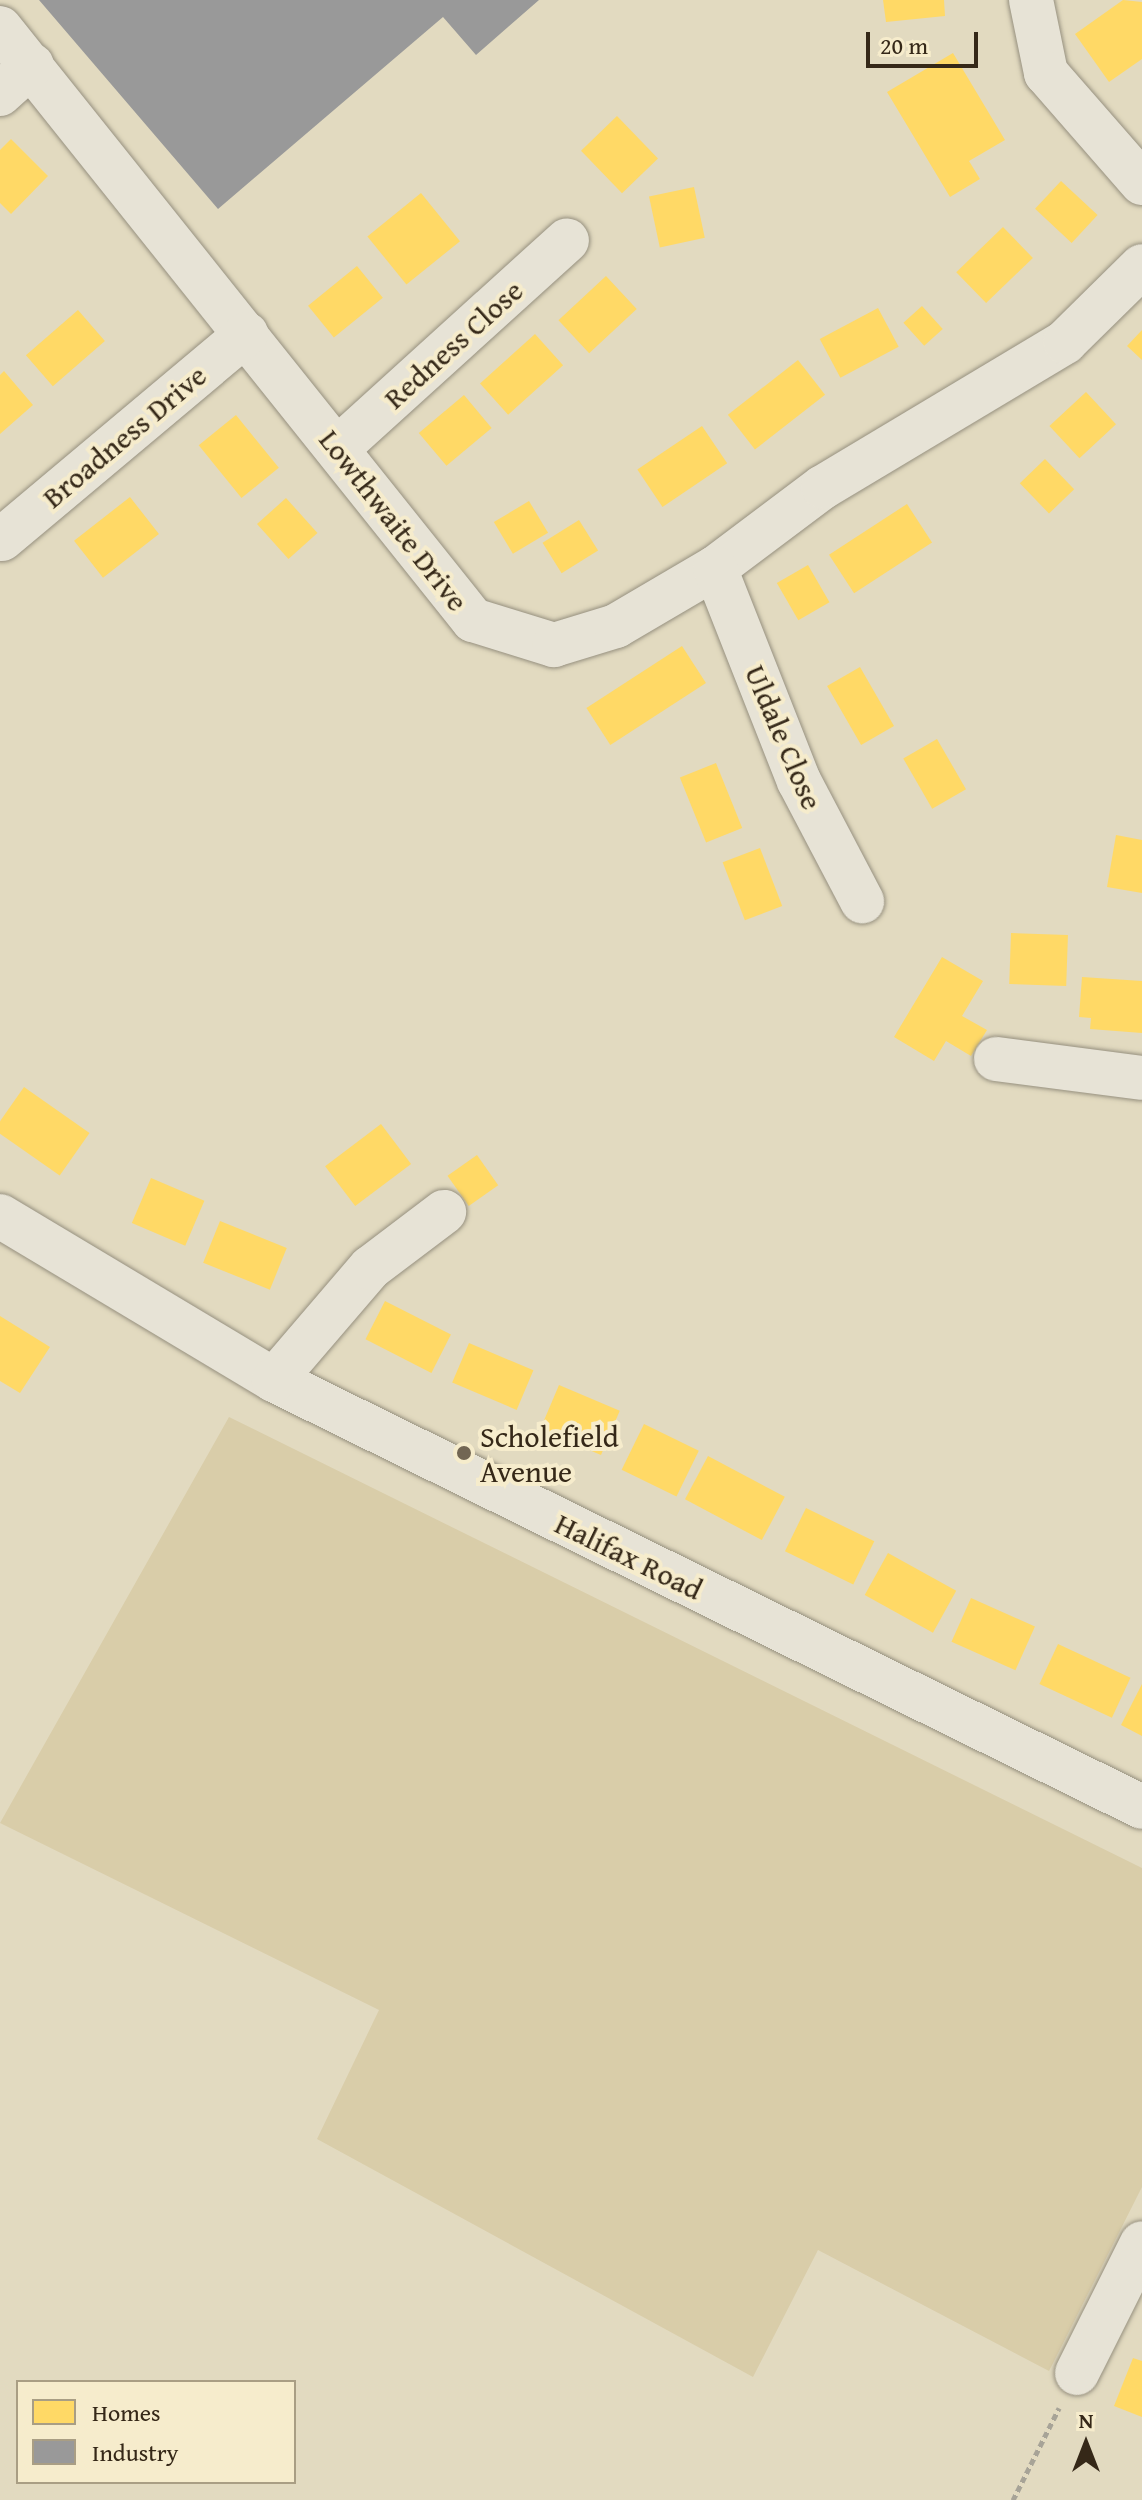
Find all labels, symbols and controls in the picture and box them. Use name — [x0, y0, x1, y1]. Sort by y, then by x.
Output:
scale bar — [870, 16, 982, 66]
text: 20 m — [880, 28, 928, 63]
street label: Redness Close — [376, 272, 530, 416]
street label: Broadness Drive — [35, 357, 213, 515]
street label: Lowthwaite Drive — [312, 422, 476, 618]
street label: Uldale Close — [737, 659, 831, 815]
place label: Scholefield Avenue — [480, 1418, 619, 1488]
marker: Scholefield Avenue — [455, 1444, 473, 1462]
street label: Halifax Road — [549, 1505, 709, 1607]
legend — [16, 2380, 296, 2484]
text: Homes — [92, 2395, 161, 2430]
north arrow — [1046, 2404, 1126, 2484]
text: N — [1079, 2404, 1093, 2436]
text: Industry — [92, 2435, 179, 2470]

